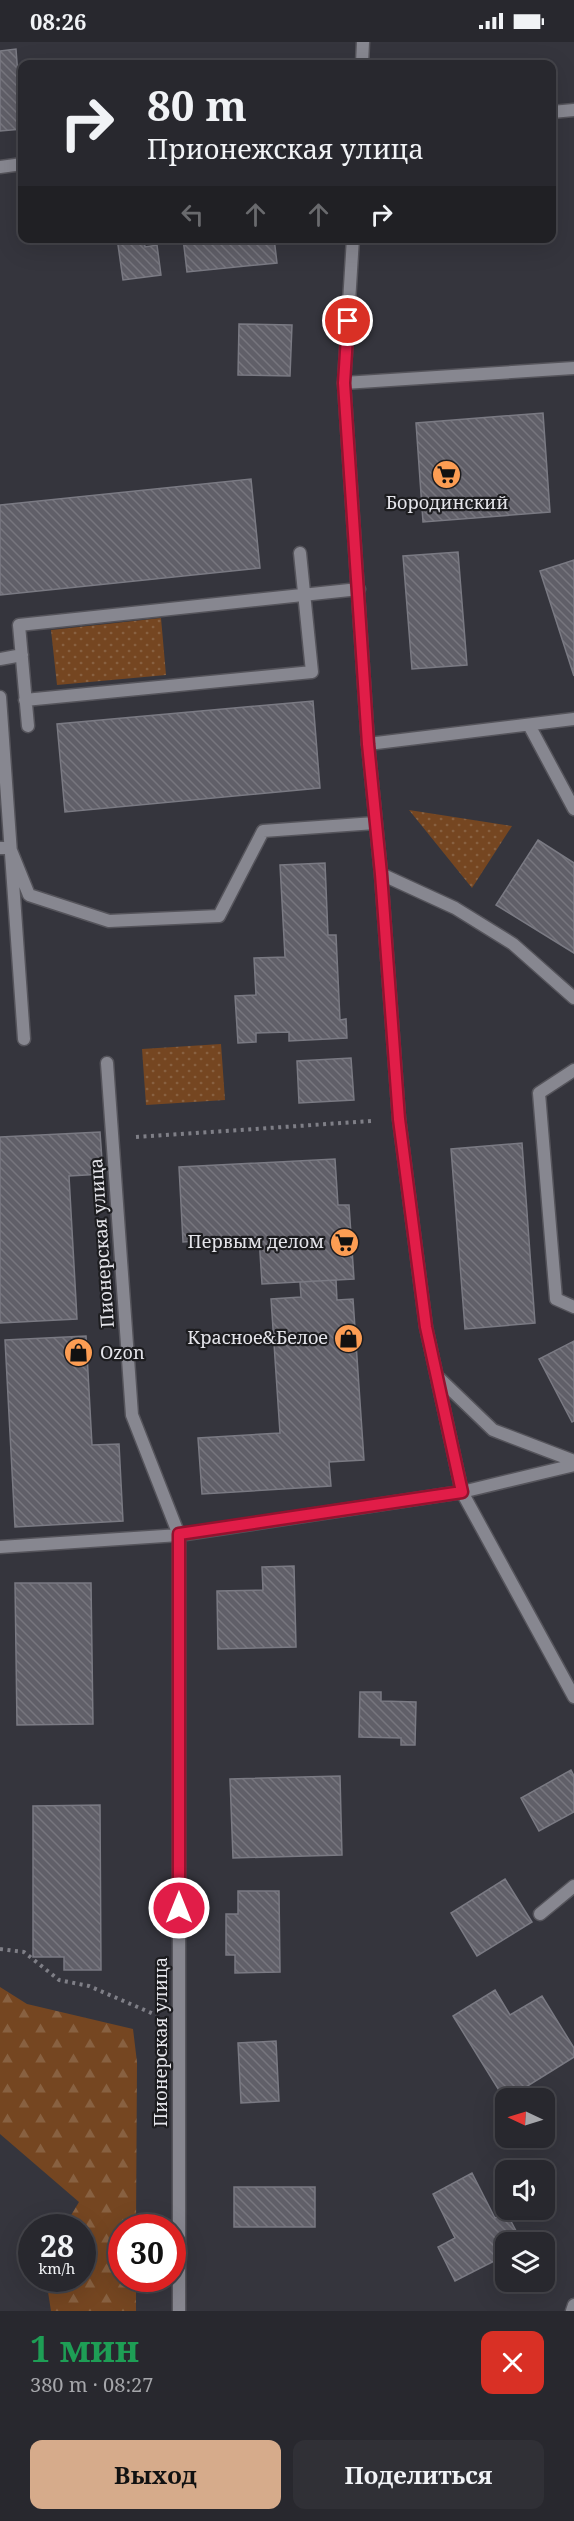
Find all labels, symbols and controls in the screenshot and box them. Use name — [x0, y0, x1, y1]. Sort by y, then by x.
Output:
text: 08:26 — [30, 6, 86, 36]
text: 80 m — [147, 76, 247, 133]
icon: right — [48, 84, 126, 162]
text: Прионежская улица — [147, 130, 424, 167]
icon: left — [176, 198, 209, 231]
icon: ahead — [239, 198, 272, 231]
icon: ahead — [302, 198, 335, 231]
icon: right — [365, 198, 398, 231]
pin — [322, 295, 373, 346]
icon: arrive — [331, 304, 364, 337]
supermarket icon: Бородинский — [431, 458, 463, 490]
place label: Бородинский — [386, 490, 508, 514]
street label: Пионерская улица — [83, 1157, 119, 1329]
supermarket icon: Первым делом — [329, 1226, 361, 1258]
place label: Первым делом — [187, 1229, 324, 1253]
shop icon: Красное&Белое — [333, 1322, 365, 1354]
place label: Красное&Белое — [187, 1325, 328, 1349]
shop icon: Ozon — [63, 1337, 95, 1369]
place label: Ozon — [100, 1340, 145, 1364]
position arrow — [147, 1876, 211, 1940]
street label: Пионерская улица — [148, 1957, 172, 2127]
north arrow — [495, 2088, 555, 2148]
map controls — [495, 2088, 555, 2292]
button: sound — [495, 2160, 555, 2220]
speed limit sign: 30 — [108, 2214, 186, 2292]
text: 28 — [40, 2225, 74, 2266]
button: layers — [495, 2232, 555, 2292]
text: km/h — [39, 2258, 75, 2278]
text: 1 мин — [30, 2324, 139, 2373]
button: close — [481, 2331, 544, 2394]
text: 380 m · 08:27 — [30, 2371, 153, 2398]
button: Выход — [30, 2440, 281, 2509]
button: Поделиться — [293, 2440, 544, 2509]

